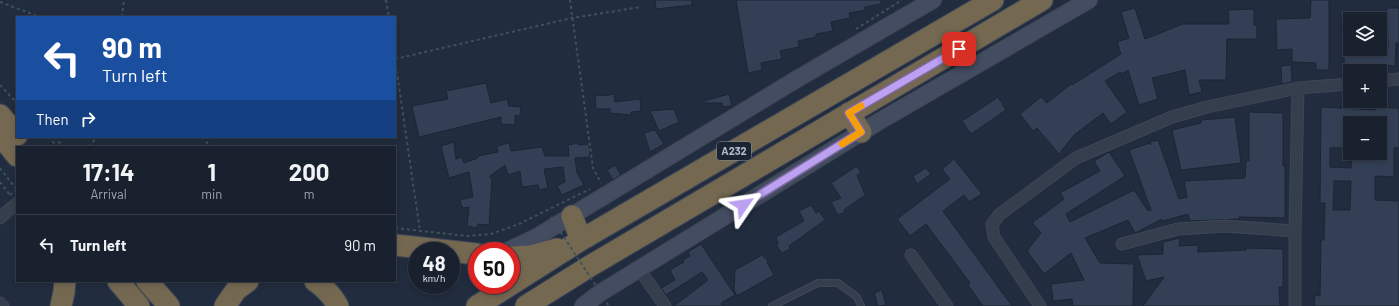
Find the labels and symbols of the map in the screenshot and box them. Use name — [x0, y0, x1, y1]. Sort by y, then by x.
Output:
pin — [942, 32, 976, 66]
road number: A232 — [717, 142, 751, 160]
position arrow — [722, 184, 764, 226]
speed limit sign: 50 — [468, 242, 520, 294]

